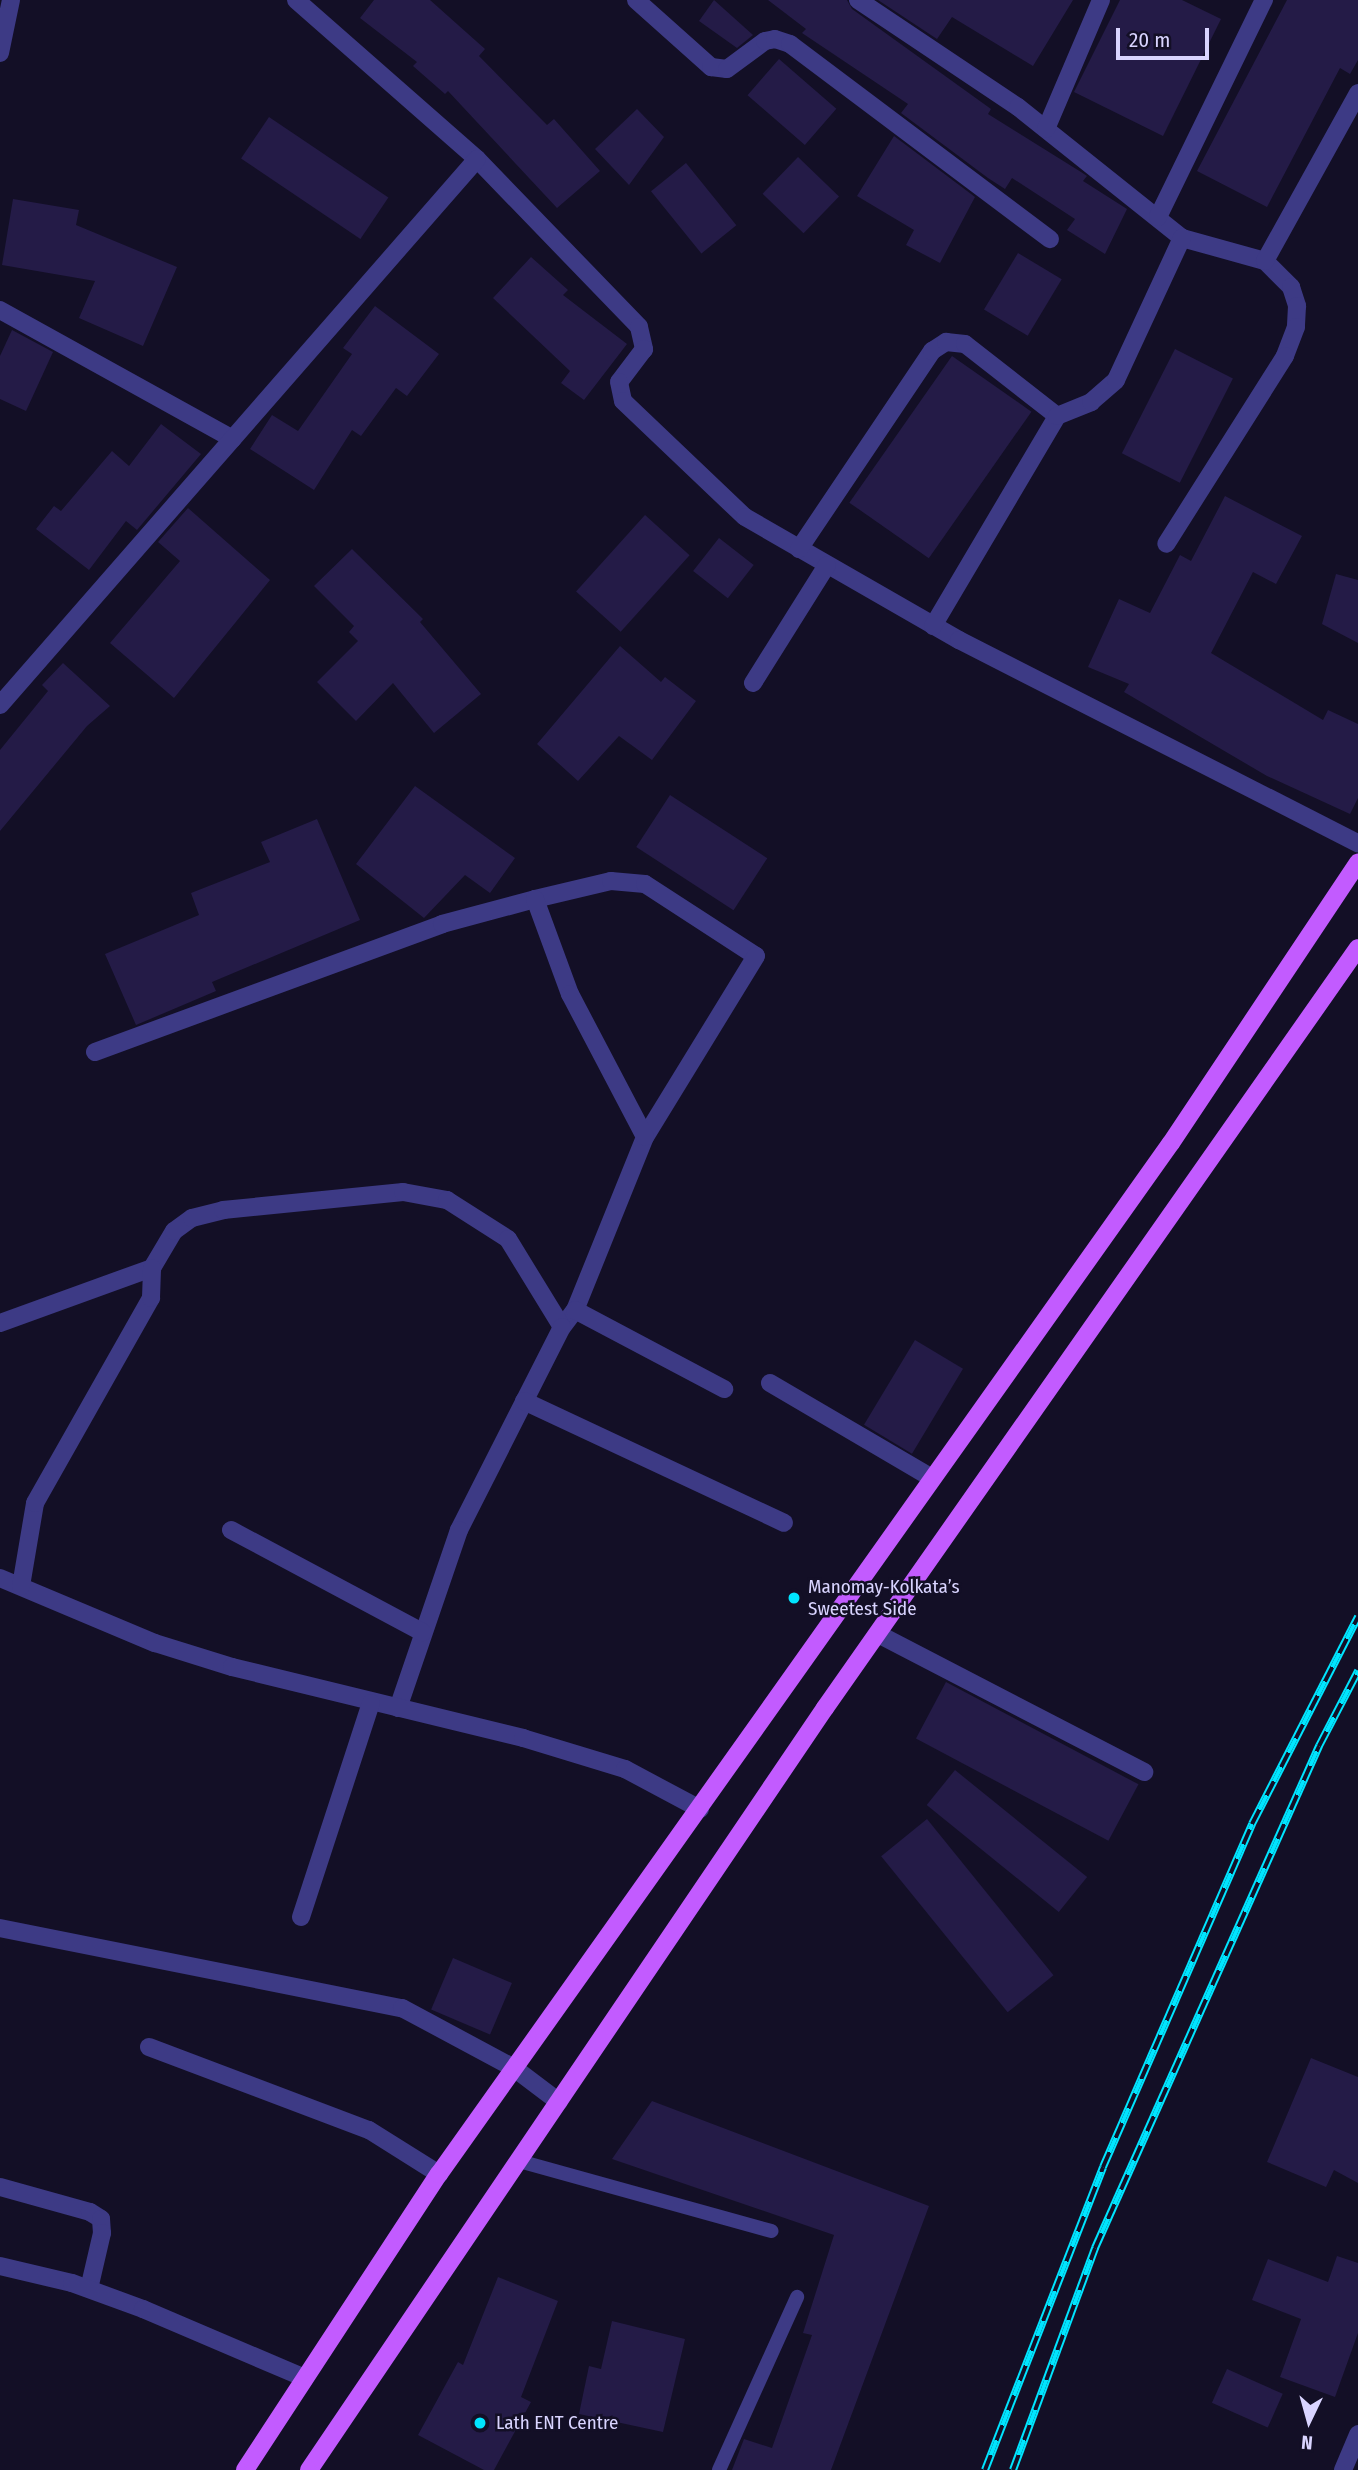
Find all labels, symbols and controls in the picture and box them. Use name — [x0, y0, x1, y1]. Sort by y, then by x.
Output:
scale bar — [1120, 14, 1213, 58]
text: 20 m — [1129, 27, 1170, 53]
place label: Manomay-Kolkata’s Sweetest Side — [808, 1576, 960, 1620]
marker: Manomay-Kolkata’s Sweetest Side — [786, 1590, 802, 1606]
north arrow — [1274, 2386, 1344, 2456]
place label: Lath ENT Centre — [496, 2412, 618, 2434]
marker: Lath ENT Centre — [470, 2413, 490, 2433]
text: N — [1300, 2430, 1314, 2454]

